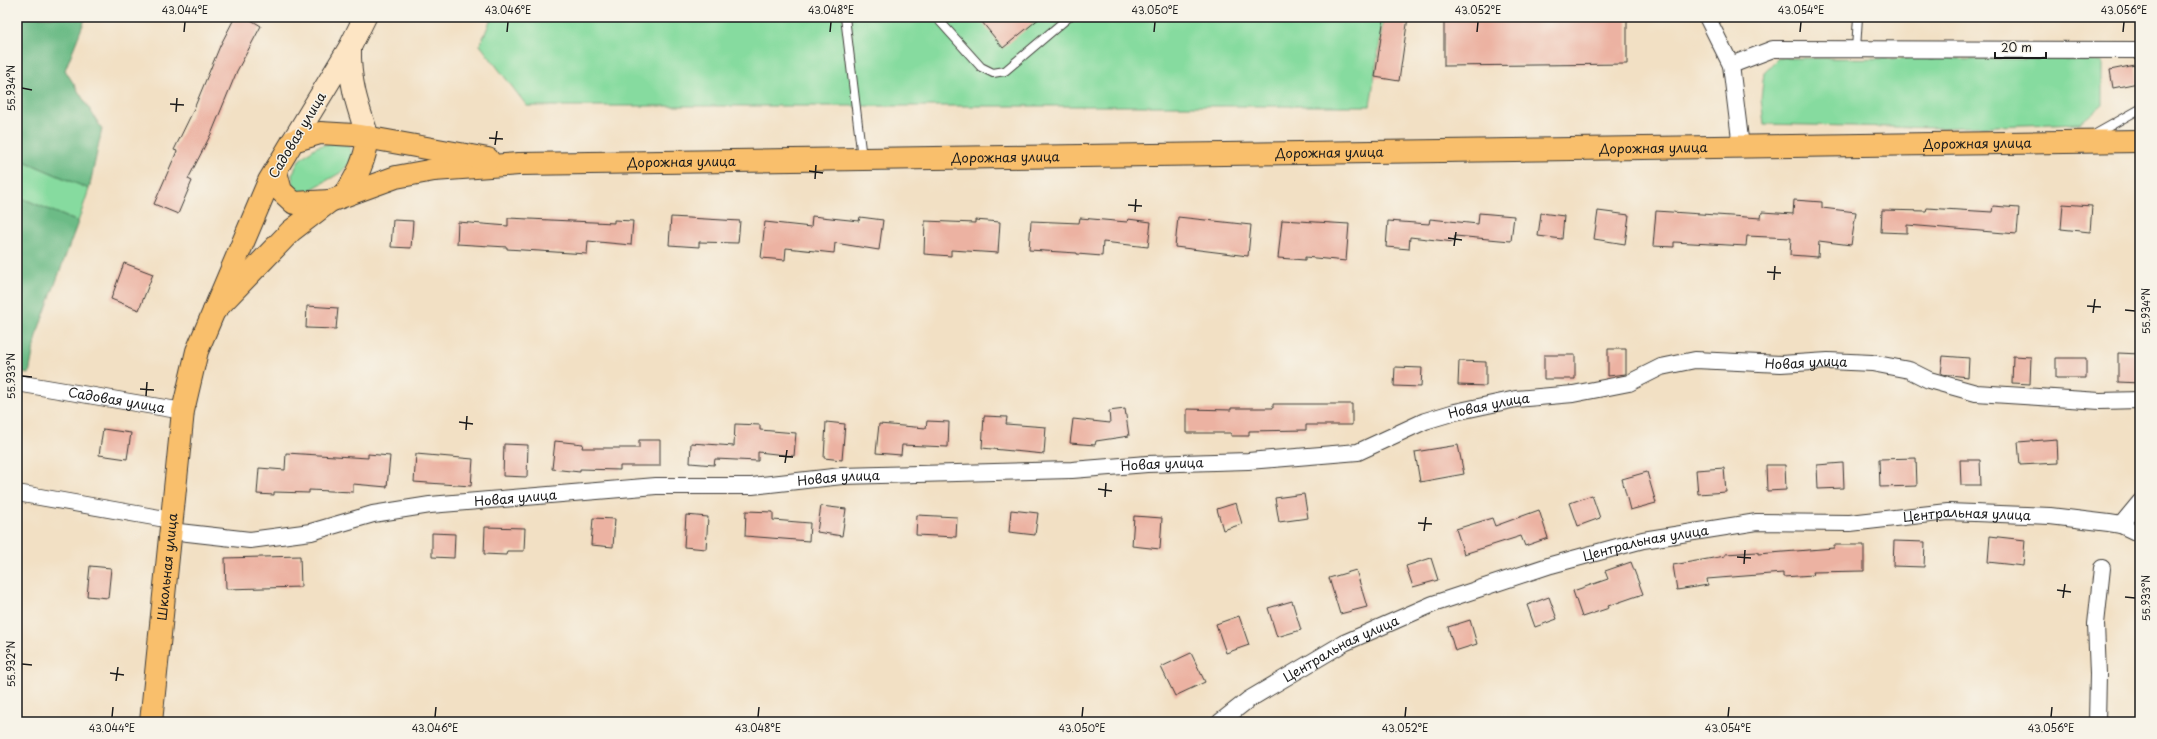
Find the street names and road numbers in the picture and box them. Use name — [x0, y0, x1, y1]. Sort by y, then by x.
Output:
street label: Садовая улица — [263, 87, 330, 182]
street label: Дорожная улица — [1922, 133, 2033, 153]
street label: Дорожная улица — [1598, 137, 1709, 158]
street label: Дорожная улица — [1274, 142, 1385, 162]
street label: Дорожная улица — [950, 146, 1061, 167]
street label: Дорожная улица — [626, 151, 737, 171]
street label: Новая улица — [1764, 351, 1849, 373]
street label: Садовая улица — [67, 382, 167, 417]
street label: Новая улица — [1445, 388, 1531, 423]
street label: Новая улица — [1120, 452, 1205, 475]
street label: Новая улица — [796, 465, 881, 490]
street label: Новая улица — [473, 484, 558, 510]
street label: Центральная улица — [1902, 502, 2032, 526]
street label: Школьная улица — [151, 511, 182, 621]
street label: Центральная улица — [1580, 520, 1711, 565]
street label: Центральная улица — [1279, 610, 1402, 686]

